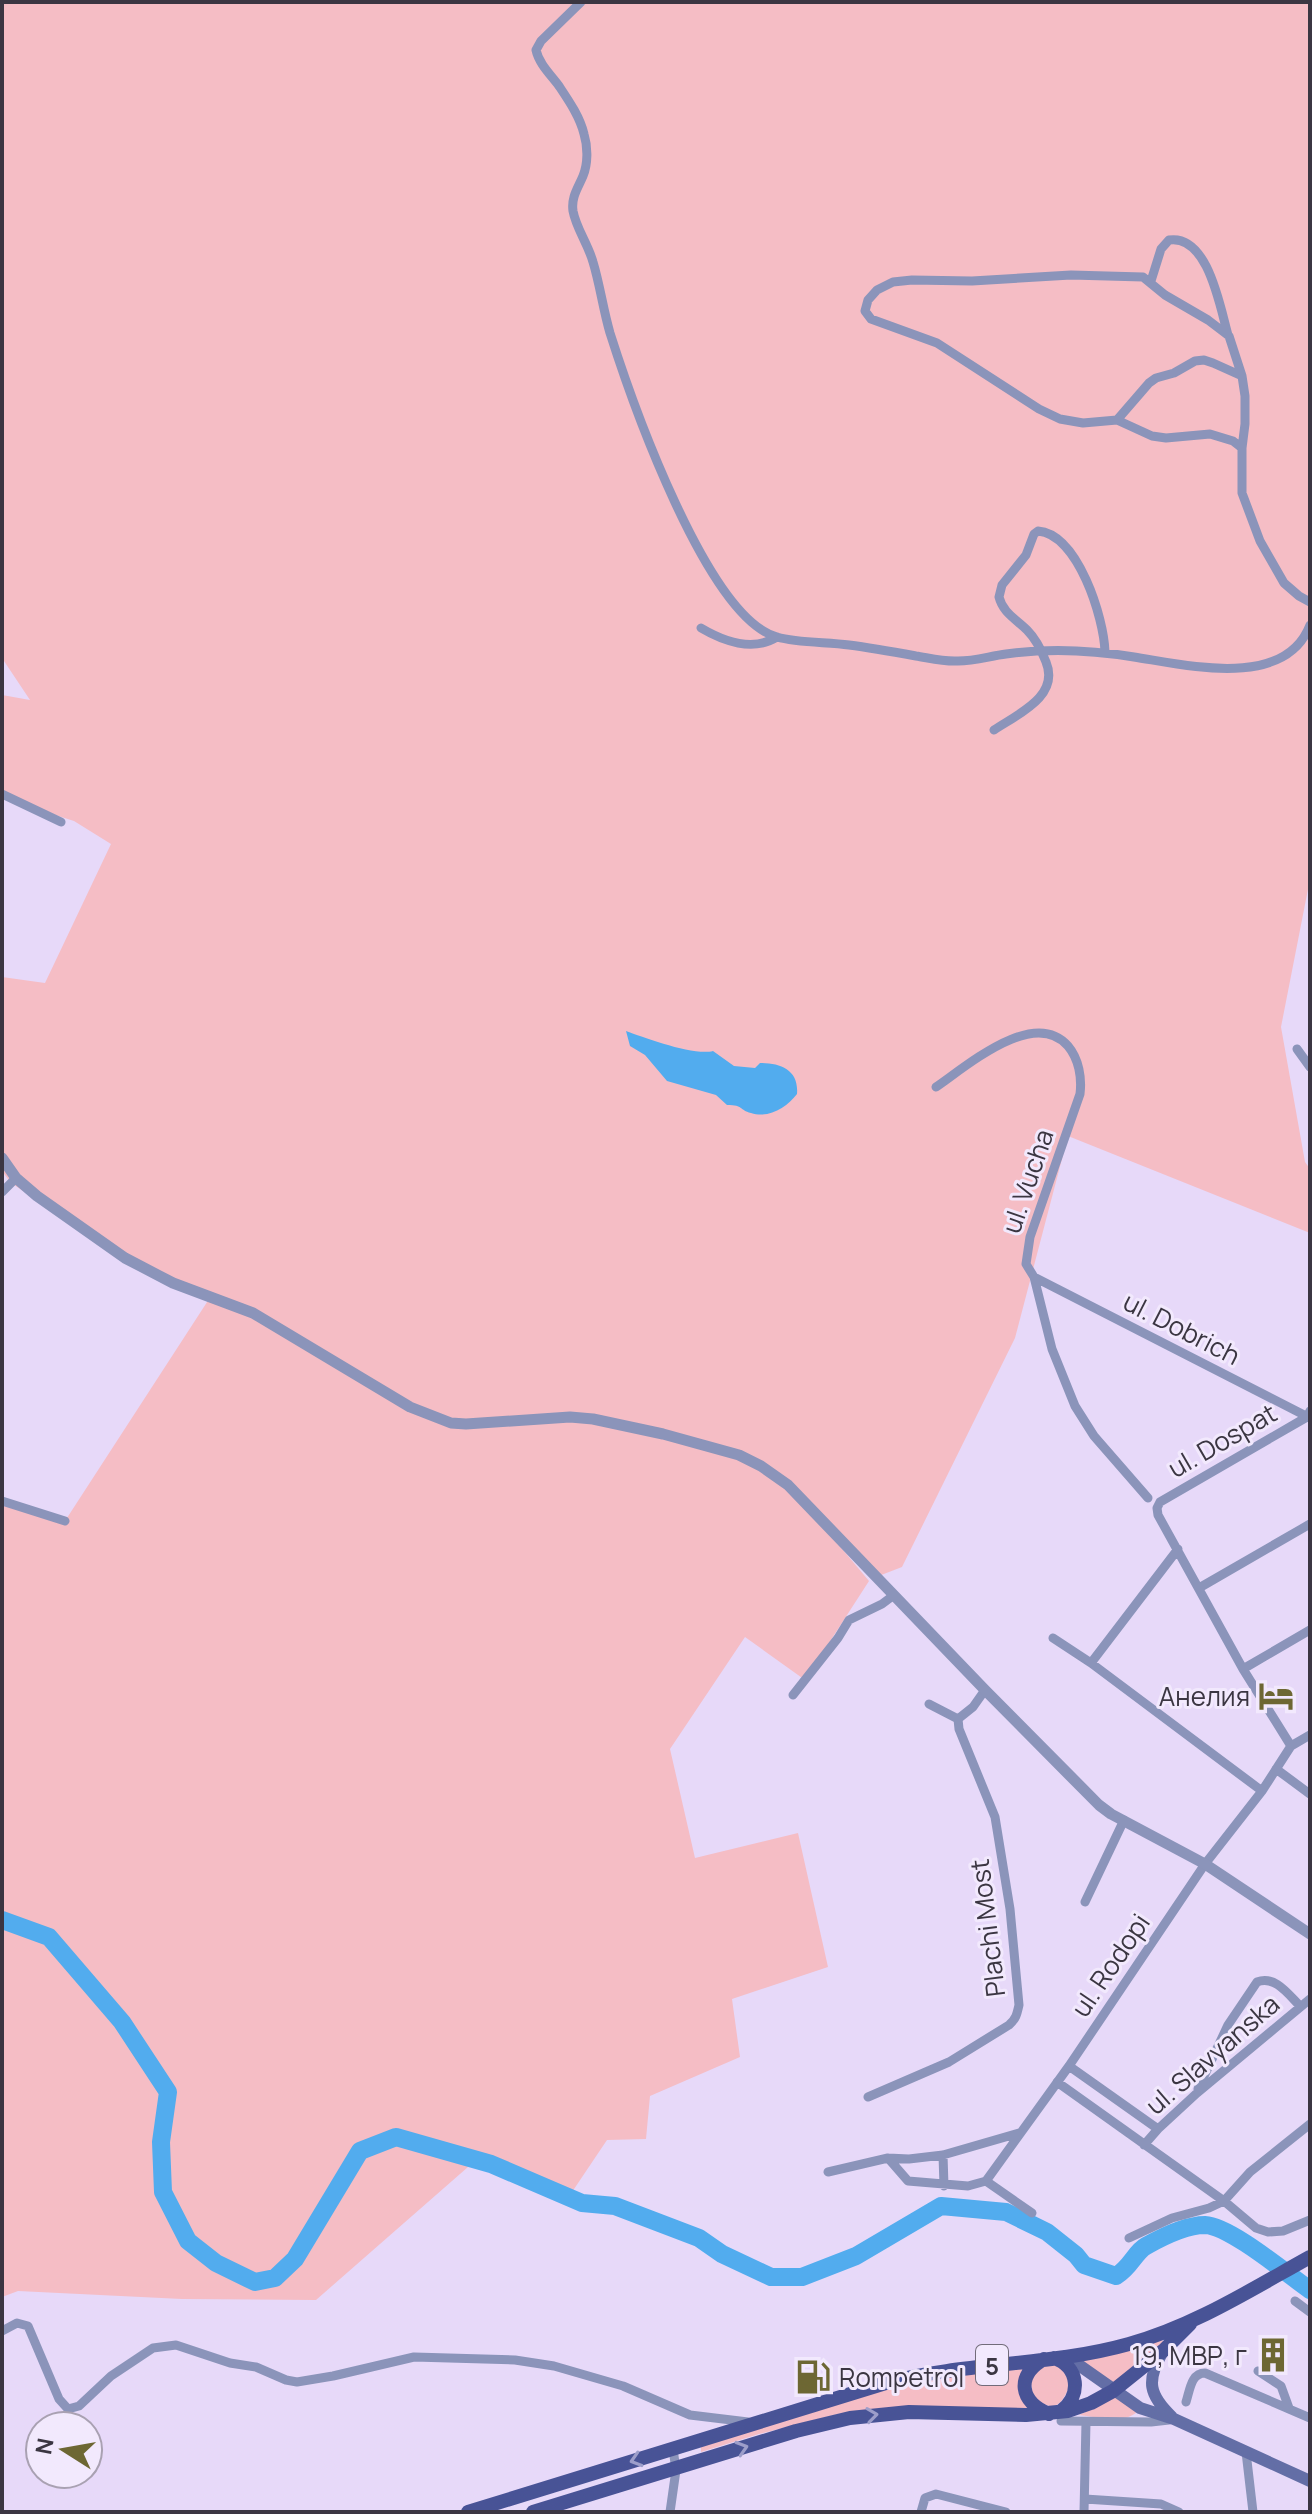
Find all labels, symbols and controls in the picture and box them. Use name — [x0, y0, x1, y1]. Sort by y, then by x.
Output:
street label: ul. Vucha — [992, 1124, 1062, 1238]
street label: ul. Dobrich — [1117, 1283, 1247, 1373]
street label: ul. Dospat — [1161, 1394, 1283, 1486]
hotel icon: Анелия — [1257, 1677, 1295, 1715]
place label: Анелия — [1159, 1678, 1250, 1714]
street label: Plachi Most — [961, 1857, 1013, 1999]
street label: ul. Rodopi — [1062, 1906, 1158, 2024]
street label: ul. Slavyanska — [1137, 1986, 1287, 2122]
building icon: 19, МВР, г — [1254, 2336, 1292, 2374]
place label: 19, МВР, г — [1131, 2337, 1247, 2373]
road number: 5 — [976, 2345, 1008, 2385]
fuel station icon: Rompetrol — [794, 2358, 832, 2396]
place label: Rompetrol — [839, 2359, 964, 2395]
one-way arrow — [865, 2407, 879, 2424]
north arrow — [24, 2410, 104, 2490]
text: N — [28, 2436, 61, 2457]
one-way arrow — [734, 2441, 748, 2457]
one-way arrow — [630, 2451, 644, 2467]

